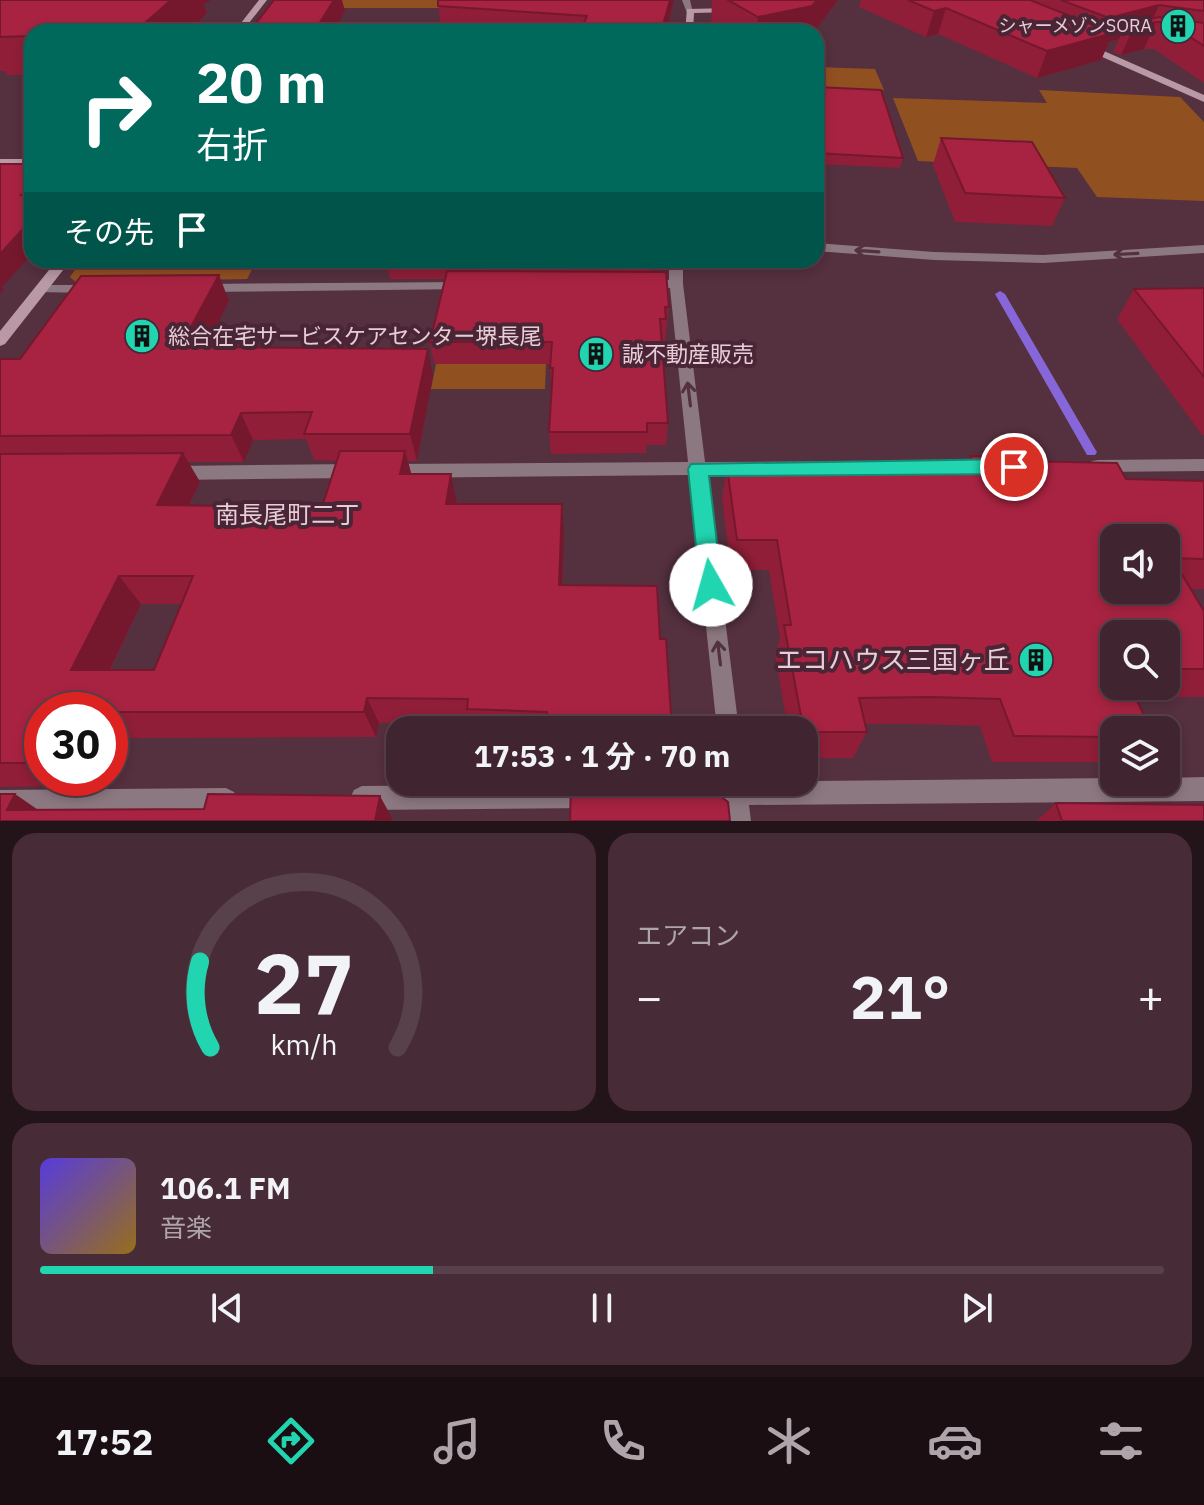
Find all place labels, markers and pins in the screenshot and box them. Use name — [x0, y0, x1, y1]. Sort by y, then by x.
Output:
building icon: シャーメゾンSORA — [1159, 7, 1197, 45]
place label: シャーメゾンSORA — [998, 14, 1152, 37]
building icon: 総合在宅サービスケアセンター堺長尾 — [123, 317, 161, 355]
place label: 総合在宅サービスケアセンター堺長尾 — [168, 321, 542, 350]
building icon: 誠不動産販売 — [577, 335, 615, 373]
place label: 誠不動産販売 — [622, 339, 754, 368]
pin — [980, 433, 1048, 501]
building icon: エコハウス三国ヶ丘 — [1017, 641, 1055, 679]
place label: エコハウス三国ヶ丘 — [776, 642, 1010, 676]

